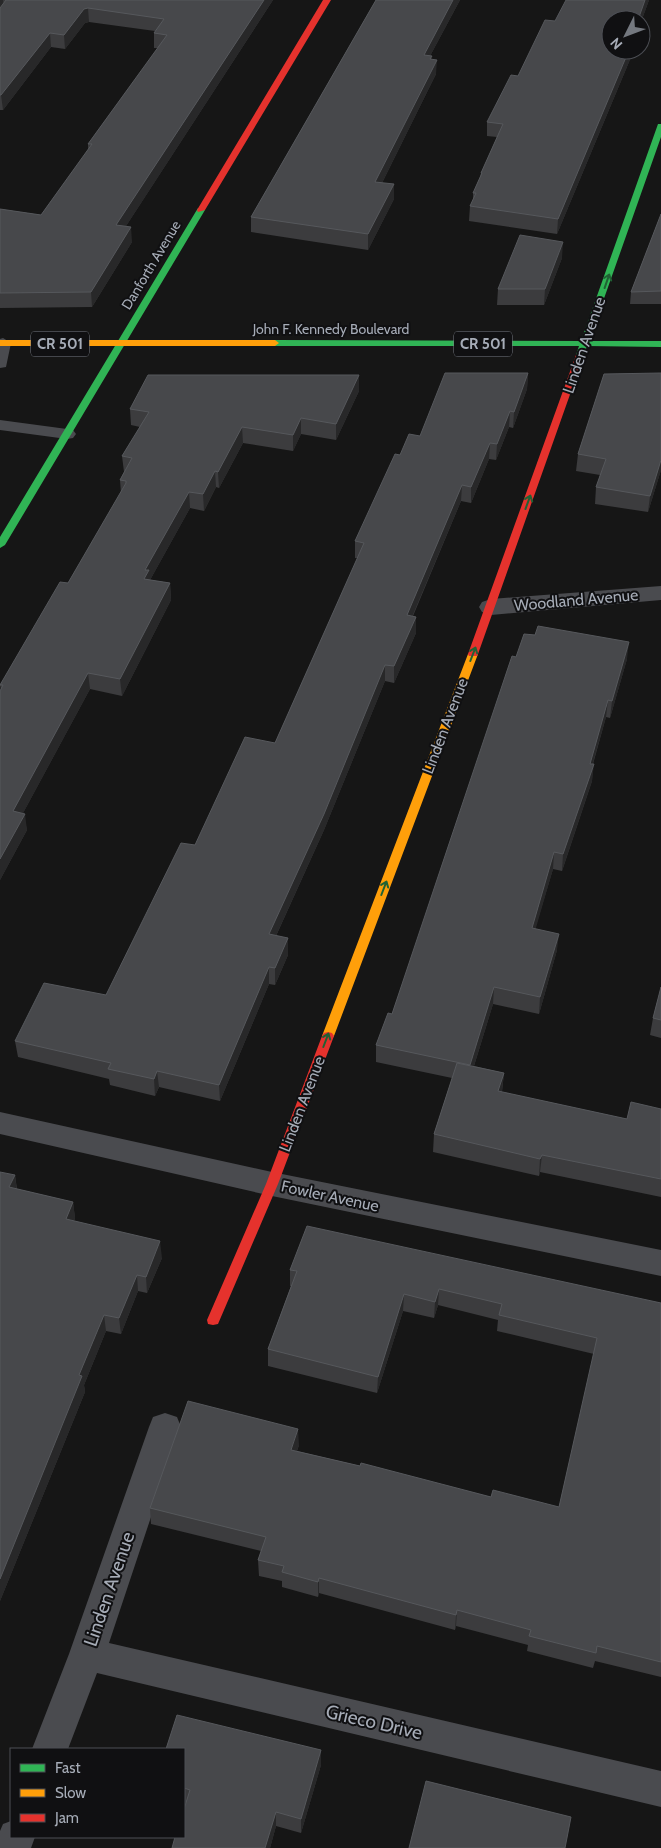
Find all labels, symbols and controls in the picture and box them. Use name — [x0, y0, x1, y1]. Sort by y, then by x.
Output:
north arrow — [601, 10, 651, 60]
text: N — [606, 34, 626, 53]
street label: Danforth Avenue — [117, 217, 185, 313]
one-way arrow — [602, 274, 612, 290]
street label: Linden Avenue — [559, 294, 609, 396]
street label: John F. Kennedy Boulevard — [252, 320, 409, 338]
road number: CR 501 — [31, 332, 89, 356]
road number: CR 501 — [454, 332, 512, 356]
one-way arrow — [524, 494, 533, 510]
street label: Woodland Avenue — [513, 585, 639, 615]
one-way arrow — [469, 647, 478, 662]
street label: Linden Avenue — [418, 676, 472, 776]
one-way arrow — [380, 881, 389, 896]
one-way arrow — [322, 1033, 331, 1048]
street label: Linden Avenue — [275, 1054, 329, 1154]
street label: Fowler Avenue — [279, 1176, 381, 1216]
street label: Linden Avenue — [79, 1528, 139, 1649]
street label: Grieco Drive — [324, 1700, 425, 1744]
legend — [10, 1748, 185, 1838]
text: Fast — [55, 1759, 80, 1777]
text: Slow — [55, 1784, 86, 1802]
text: Jam — [54, 1809, 79, 1827]

